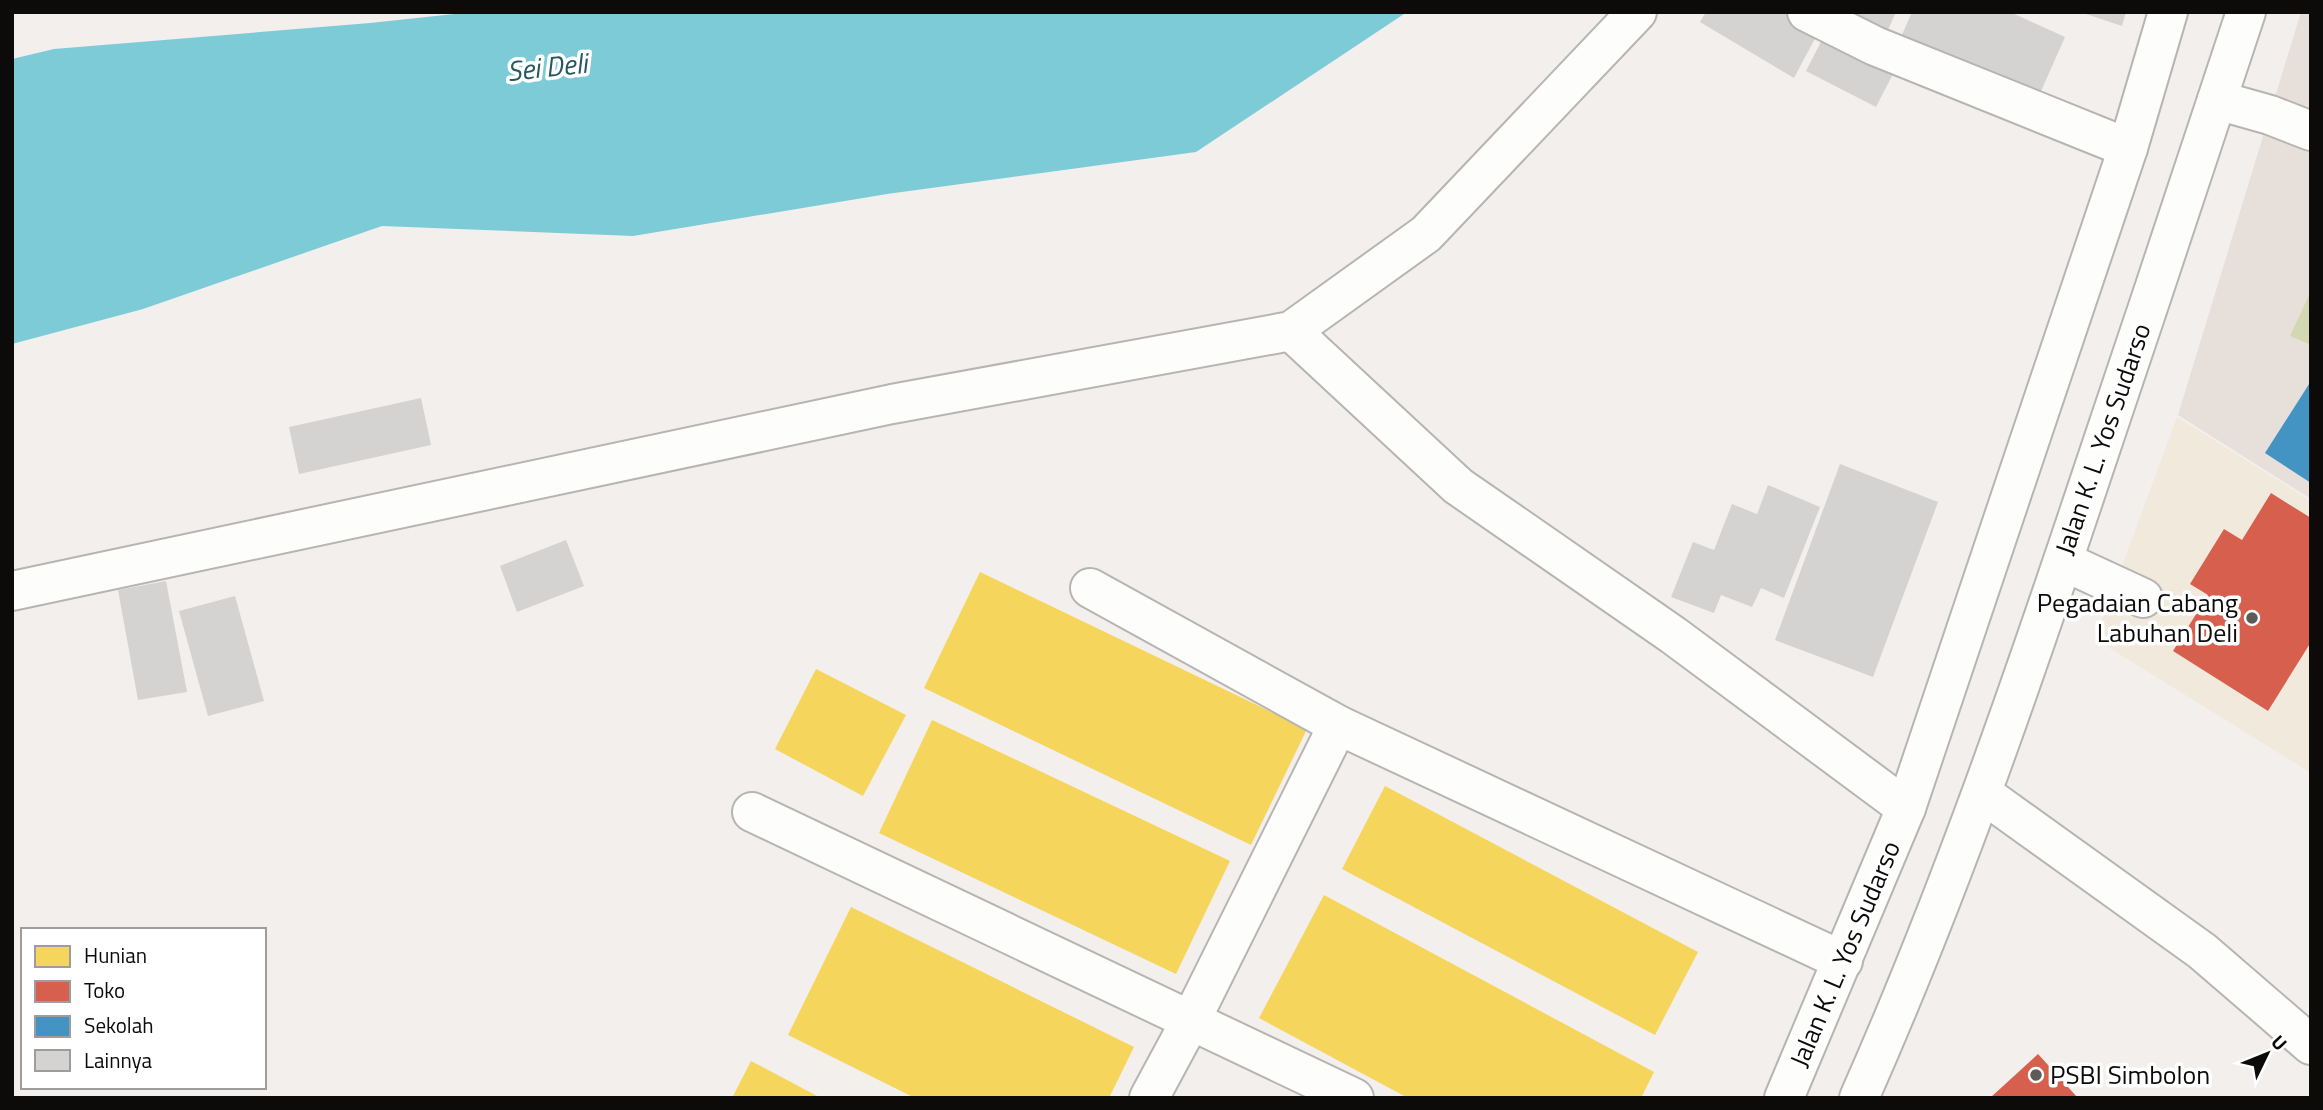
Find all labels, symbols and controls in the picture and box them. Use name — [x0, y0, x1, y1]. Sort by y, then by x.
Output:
water label: Sei Deli — [505, 41, 592, 92]
street label: Jalan K. L. Yos Sudarso — [2045, 318, 2160, 560]
place label: Pegadaian Cabang Labuhan Deli — [2037, 583, 2238, 652]
marker: Pegadaian Cabang Labuhan Deli — [2244, 610, 2260, 626]
street label: Jalan K. L. Yos Sudarso — [1779, 835, 1910, 1073]
legend — [21, 928, 266, 1089]
text: Hunian — [84, 939, 147, 971]
text: Toko — [84, 974, 125, 1006]
text: Sekolah — [84, 1009, 154, 1041]
north arrow — [2232, 1019, 2302, 1089]
text: U — [2265, 1028, 2295, 1057]
text: Lainnya — [84, 1044, 153, 1076]
place label: PSBI Simbolon — [2050, 1055, 2210, 1094]
marker: PSBI Simbolon — [2028, 1067, 2044, 1083]

